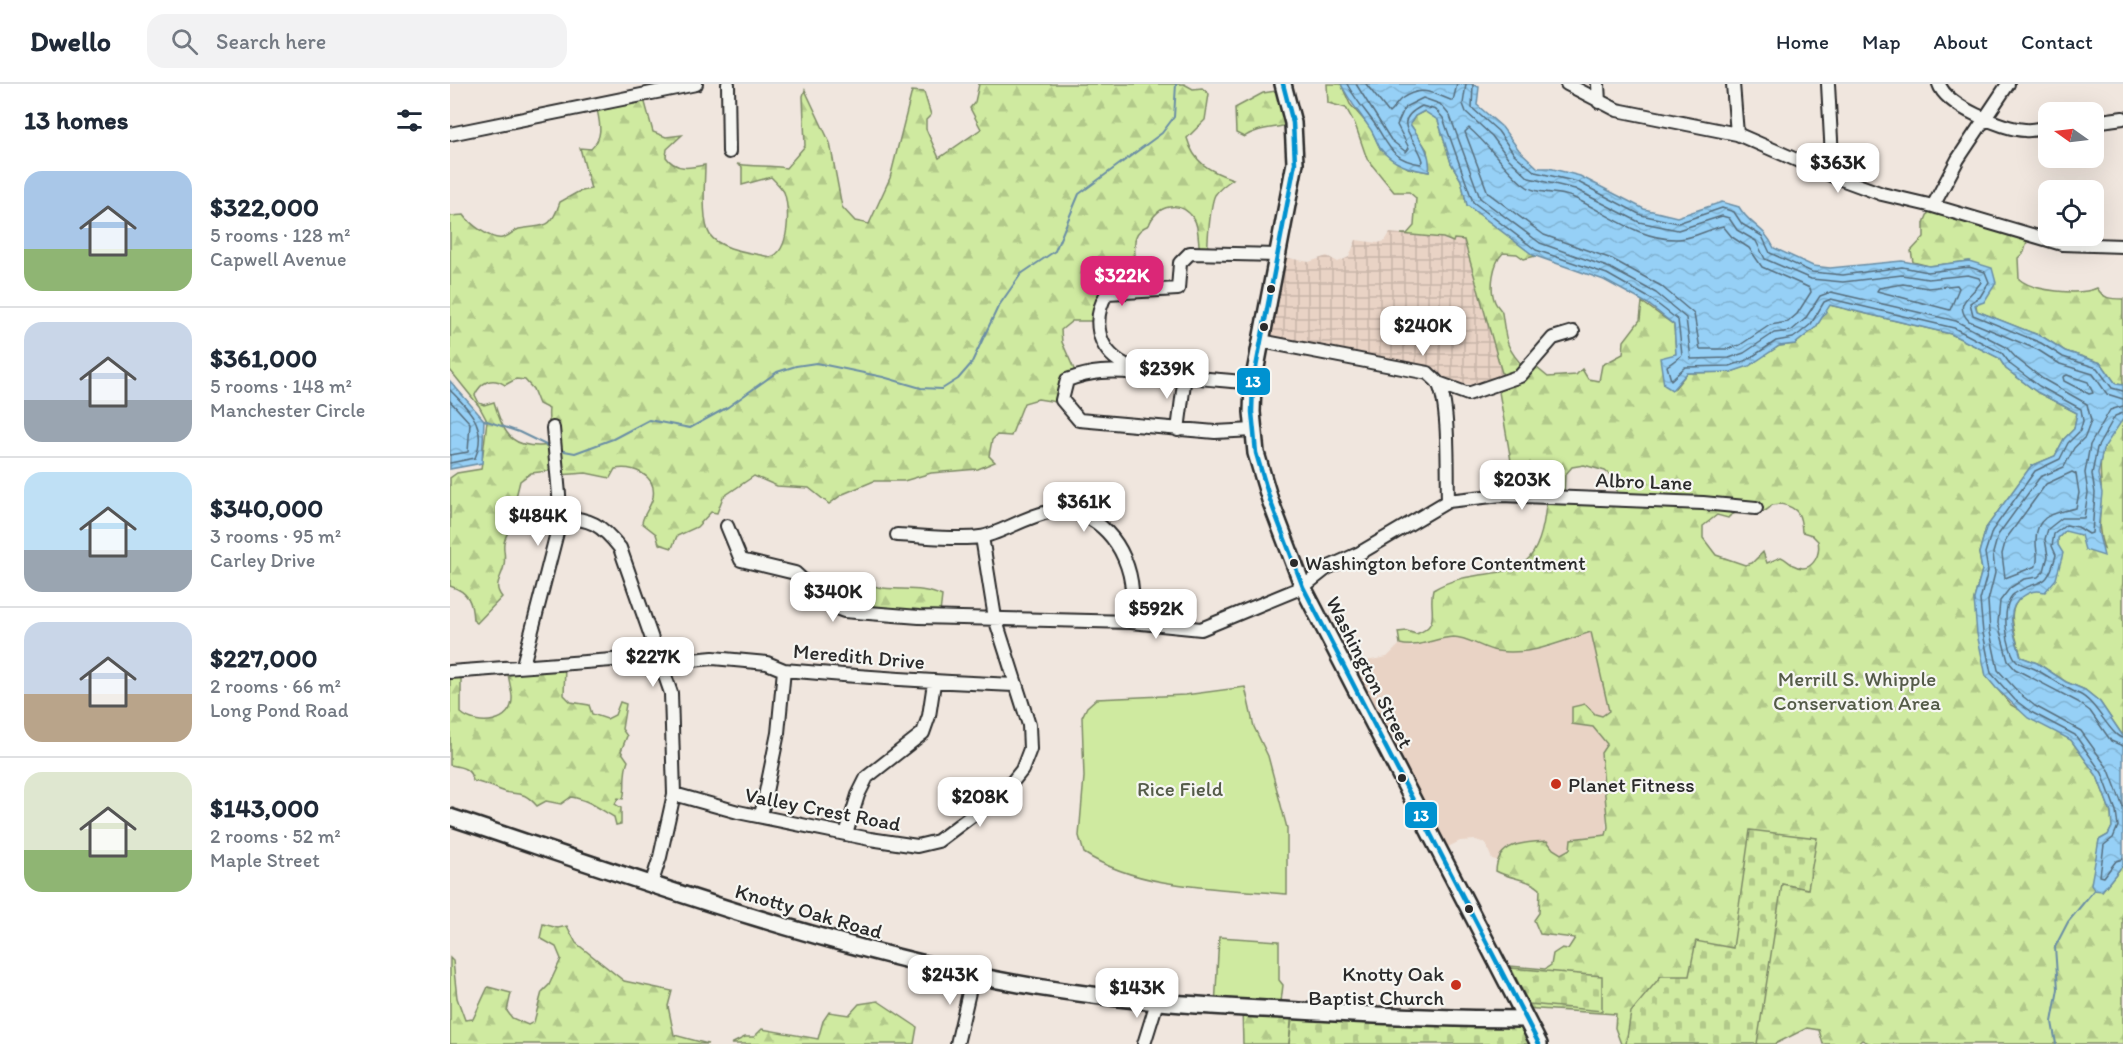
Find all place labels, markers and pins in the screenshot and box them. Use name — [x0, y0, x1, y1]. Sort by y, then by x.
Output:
pin: $363K — [1796, 143, 1880, 194]
pin: $322K — [1080, 256, 1164, 307]
unlabelled marker — [1265, 283, 1277, 295]
pin: $240K — [1381, 306, 1465, 357]
unlabelled marker — [1258, 321, 1270, 333]
pin: $239K — [1125, 349, 1209, 400]
pin: $203K — [1480, 460, 1564, 511]
pin: $361K — [1042, 482, 1126, 533]
pin: $484K — [496, 496, 580, 547]
place label: Washington before Contentment — [1305, 551, 1586, 575]
marker: Washington before Contentment — [1288, 557, 1300, 569]
pin: $340K — [791, 572, 875, 623]
pin: $592K — [1114, 589, 1198, 640]
pin: $227K — [611, 637, 695, 688]
unlabelled marker — [1396, 772, 1408, 784]
place label: Planet Fitness — [1568, 772, 1695, 797]
pin: $208K — [938, 777, 1022, 828]
marker: Planet Fitness — [1549, 777, 1563, 791]
unlabelled marker — [1463, 903, 1475, 915]
pin: $243K — [908, 955, 992, 1006]
place label: Knotty Oak Baptist Church — [1308, 961, 1444, 1010]
pin: $143K — [1095, 968, 1179, 1019]
marker: Knotty Oak Baptist Church — [1449, 978, 1463, 992]

